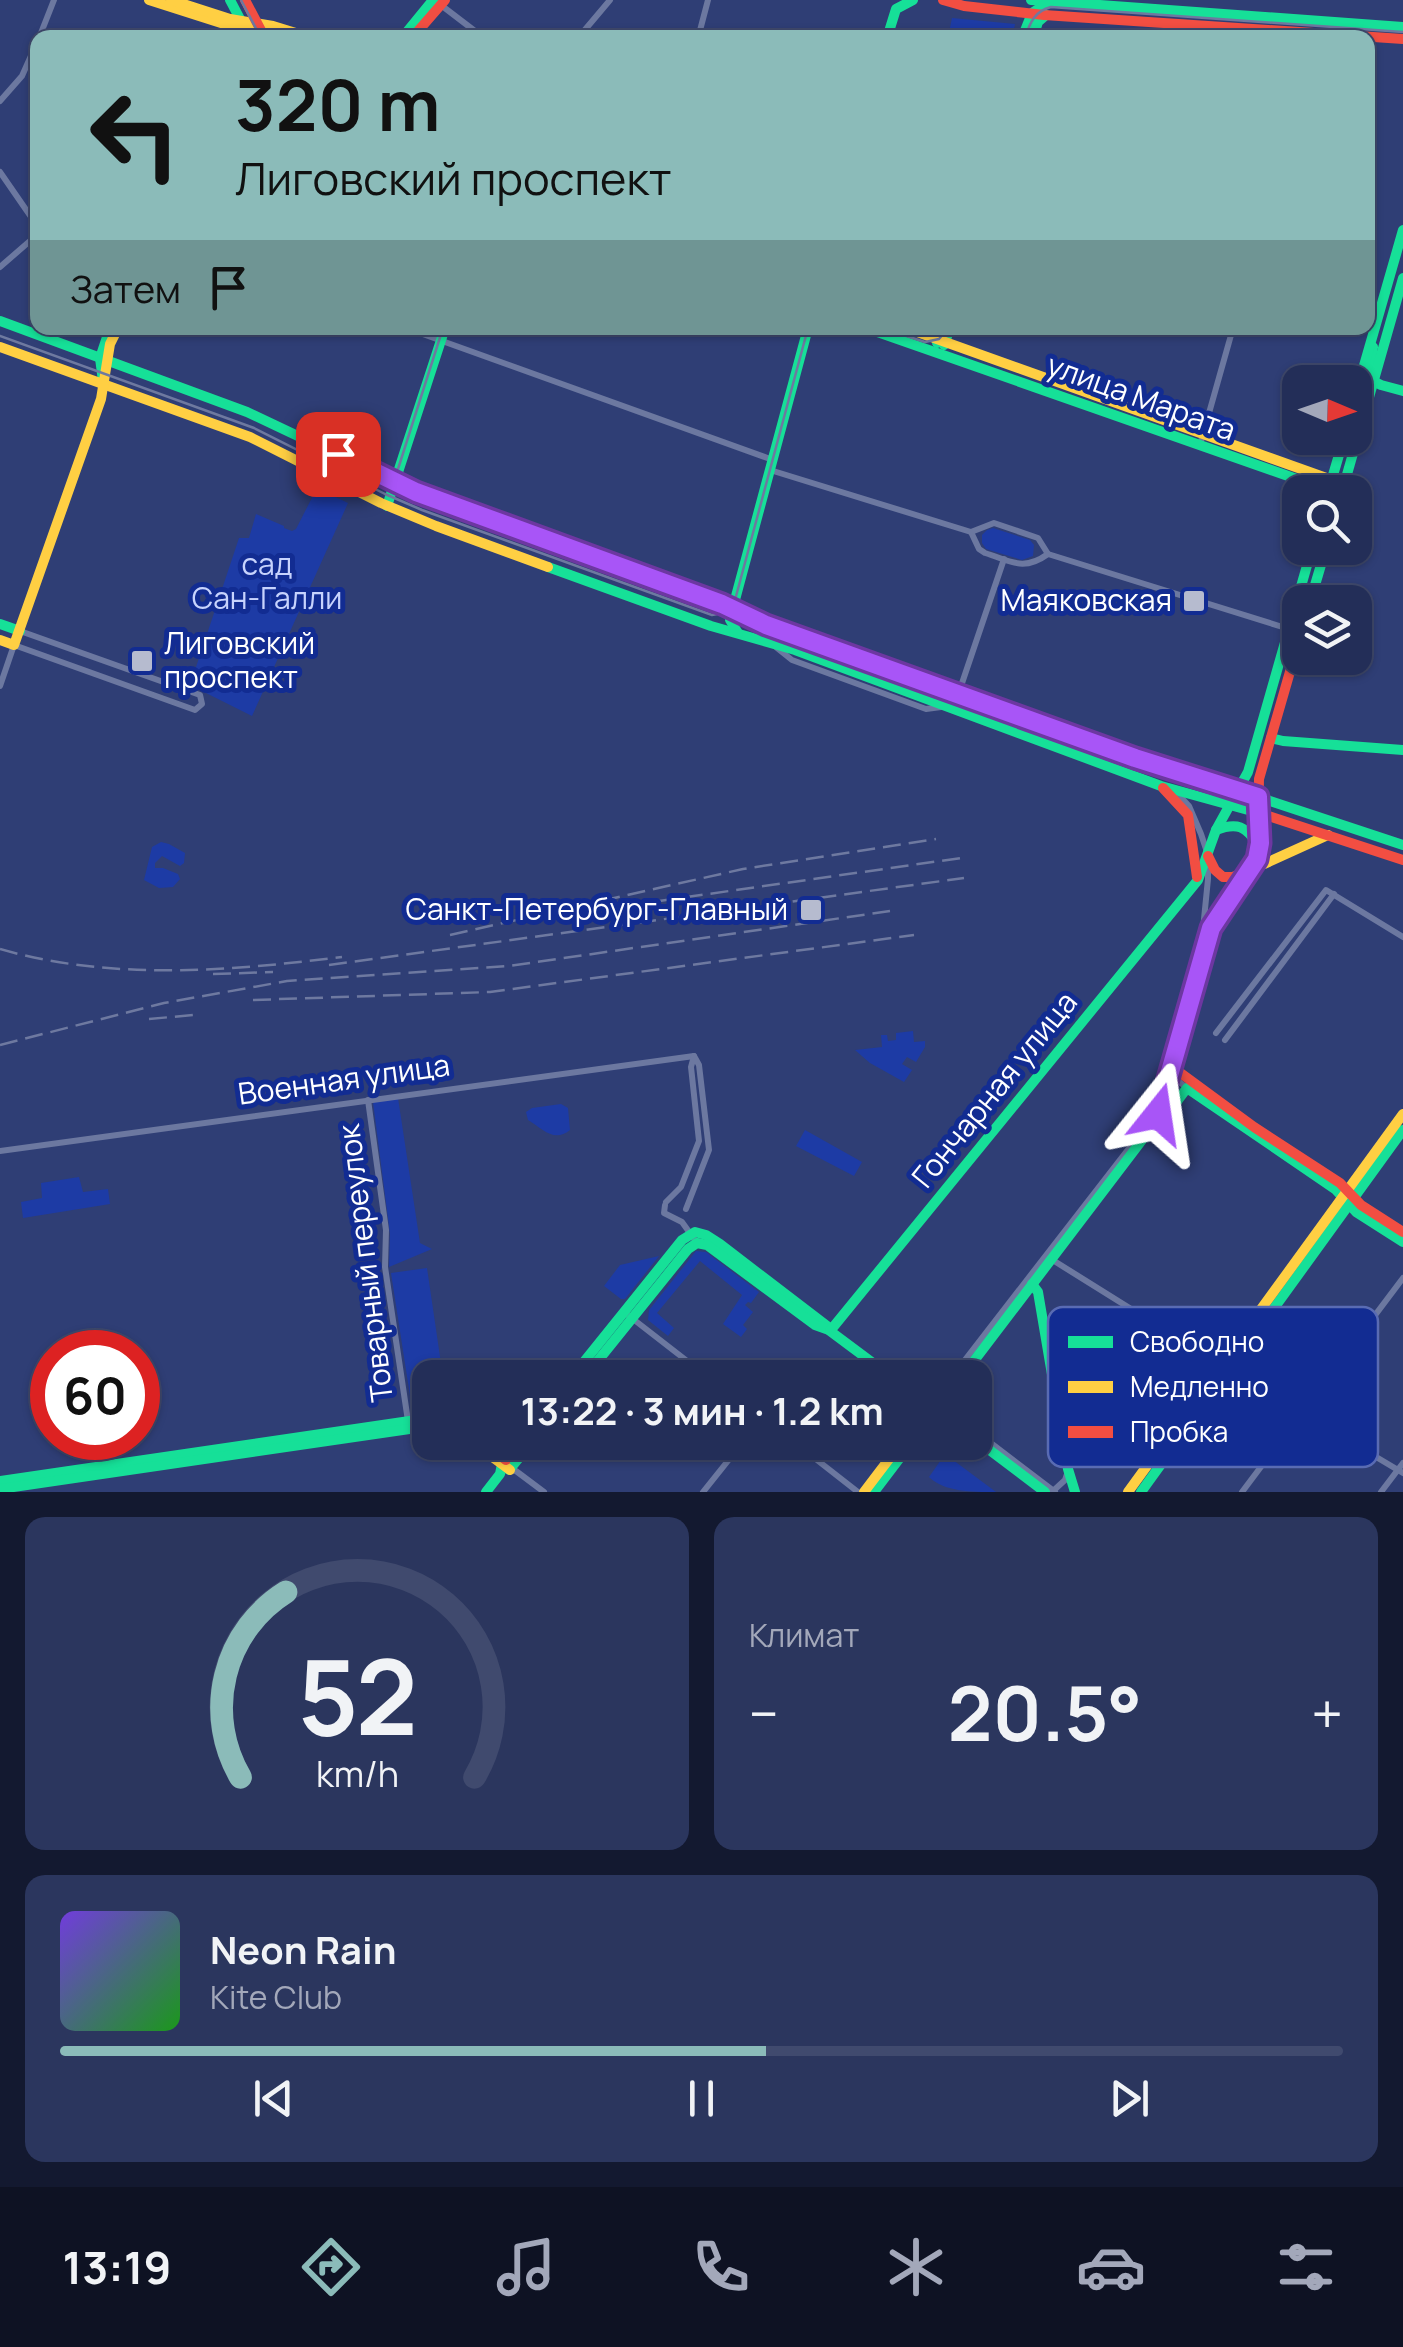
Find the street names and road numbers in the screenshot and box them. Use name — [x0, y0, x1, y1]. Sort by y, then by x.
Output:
street label: улица Марата — [1041, 343, 1242, 450]
street label: Гончарная улица — [902, 982, 1086, 1196]
street label: Военная улица — [235, 1043, 452, 1114]
street label: Товарный переулок — [327, 1121, 402, 1404]

